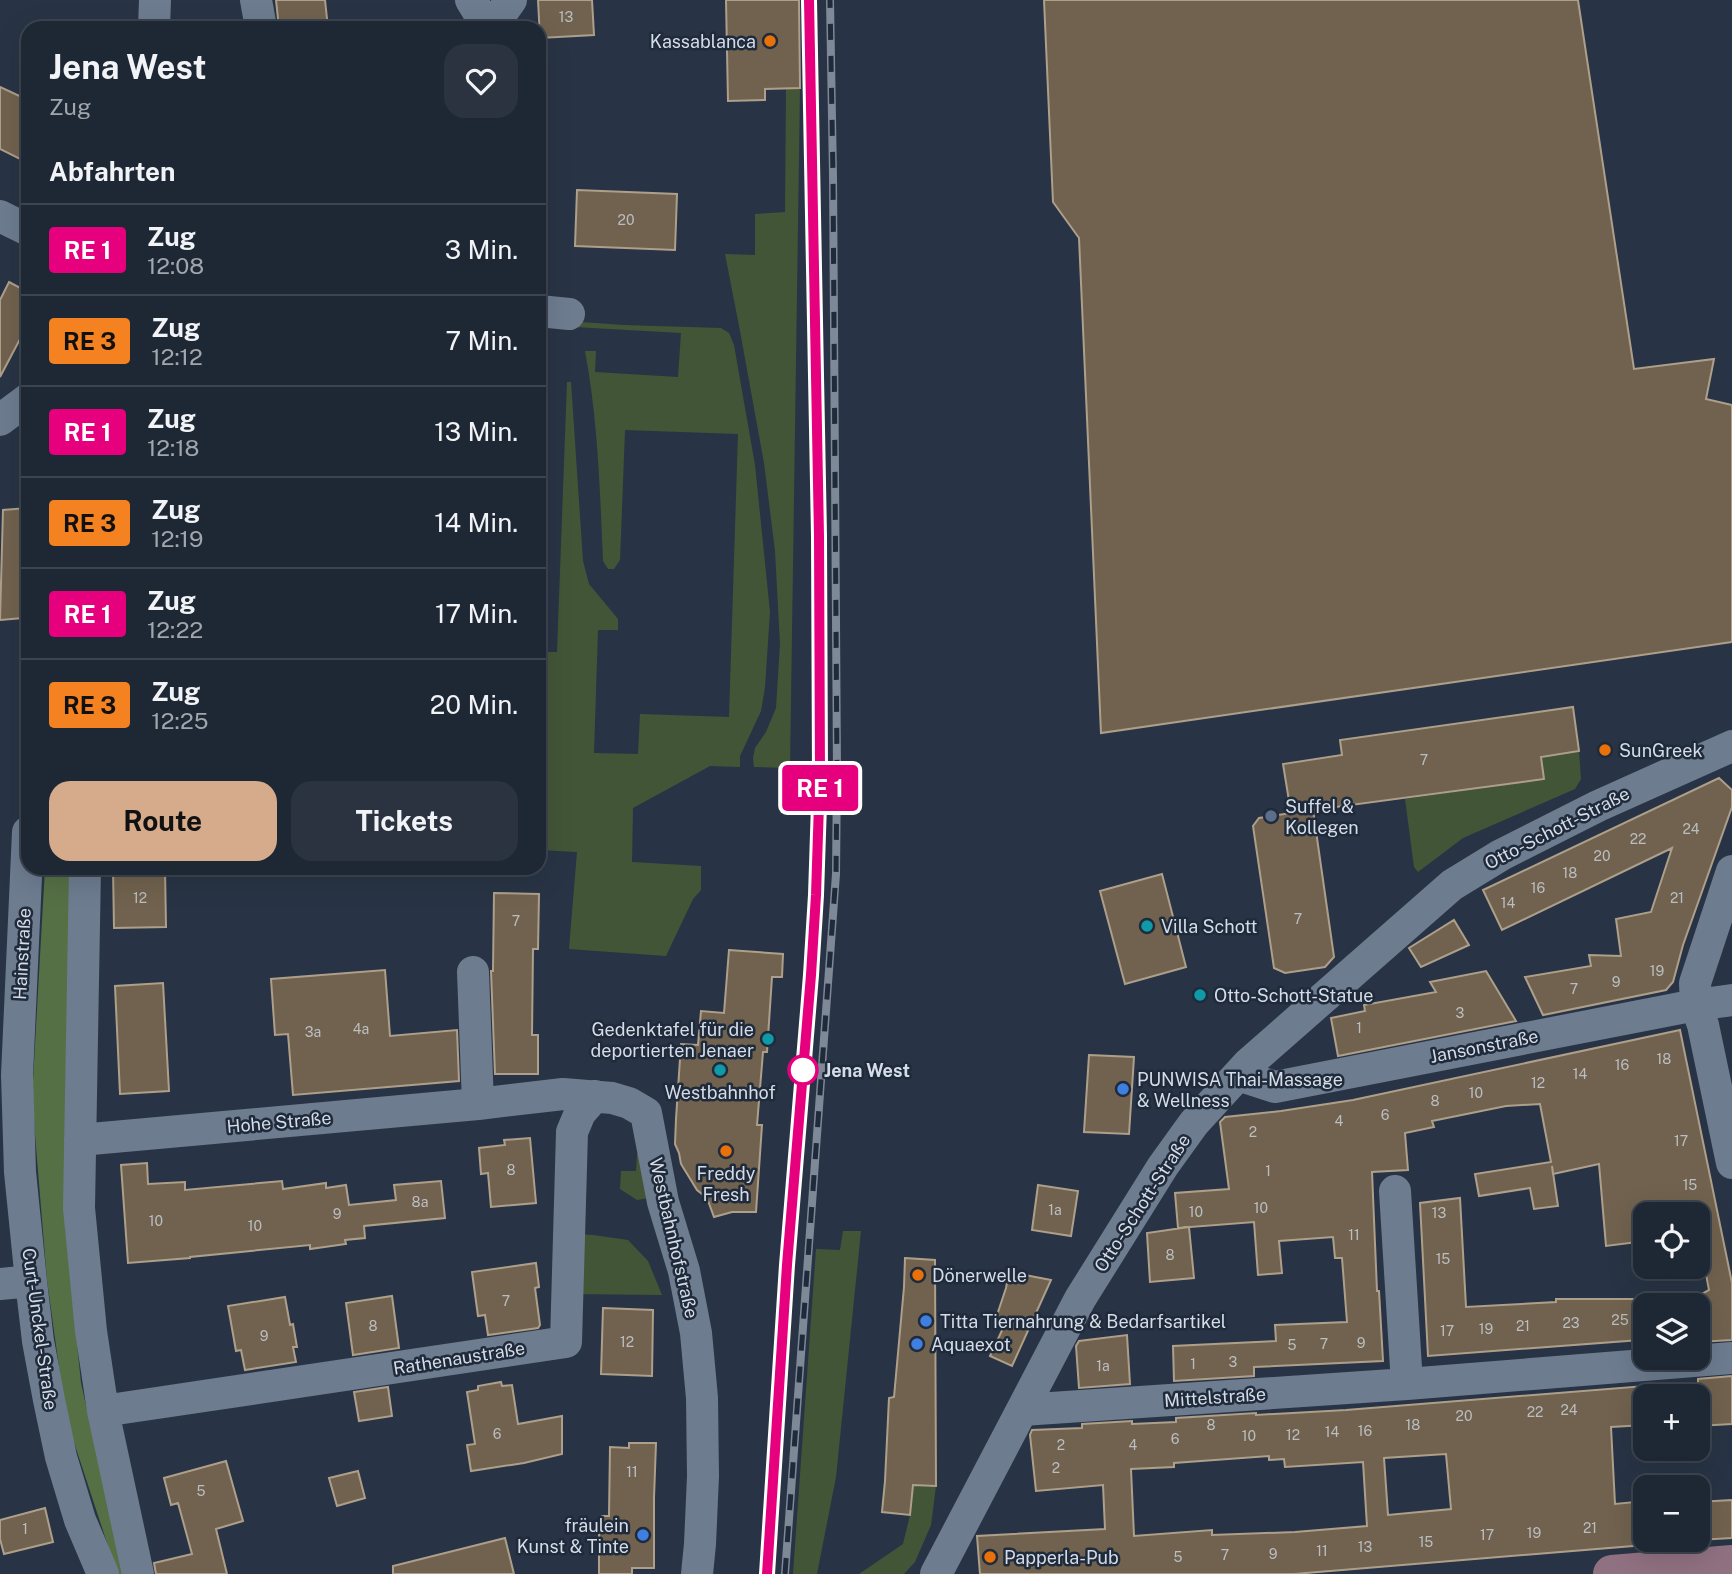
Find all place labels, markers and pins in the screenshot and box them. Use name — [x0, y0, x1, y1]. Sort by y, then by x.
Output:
place label: Kassablanca — [650, 31, 756, 52]
marker: Kassablanca — [762, 33, 778, 49]
place label: SunGreek — [1619, 740, 1703, 761]
marker: SunGreek — [1597, 742, 1613, 758]
place label: Suffel & Kollegen — [1285, 796, 1359, 838]
marker: Suffel & Kollegen — [1263, 808, 1279, 824]
place label: Villa Schott — [1161, 916, 1258, 937]
marker: Villa Schott — [1139, 918, 1155, 934]
place label: Otto-Schott-Statue — [1214, 985, 1373, 1006]
marker: Otto-Schott-Statue — [1192, 987, 1208, 1003]
place label: Gedenktafel für die deportierten Jenaer — [591, 1019, 754, 1061]
marker: Gedenktafel für die deportierten Jenaer — [760, 1031, 776, 1047]
marker: Jena West — [788, 1055, 818, 1085]
place label: Jena West — [824, 1060, 910, 1081]
marker: Westbahnhof — [712, 1062, 728, 1078]
place label: PUNWISA Thai-Massage & Wellness — [1137, 1069, 1343, 1111]
marker: PUNWISA Thai-Massage & Wellness — [1115, 1081, 1131, 1097]
place label: Westbahnhof — [664, 1082, 776, 1103]
marker: Freddy Fresh — [718, 1143, 734, 1159]
place label: Freddy Fresh — [697, 1163, 756, 1205]
place label: Dönerwelle — [932, 1265, 1027, 1286]
marker: Dönerwelle — [910, 1267, 926, 1283]
place label: Titta Tiernahrung & Bedarfsartikel — [940, 1311, 1226, 1332]
marker: Titta Tiernahrung & Bedarfsartikel — [918, 1313, 934, 1329]
place label: Aquaexot — [931, 1334, 1011, 1355]
marker: Aquaexot — [909, 1336, 925, 1352]
place label: fräulein Kunst & Tinte — [517, 1515, 629, 1557]
marker: fräulein Kunst & Tinte — [635, 1527, 651, 1543]
place label: Papperla-Pub — [1004, 1547, 1119, 1568]
marker: Papperla-Pub — [982, 1549, 998, 1565]

